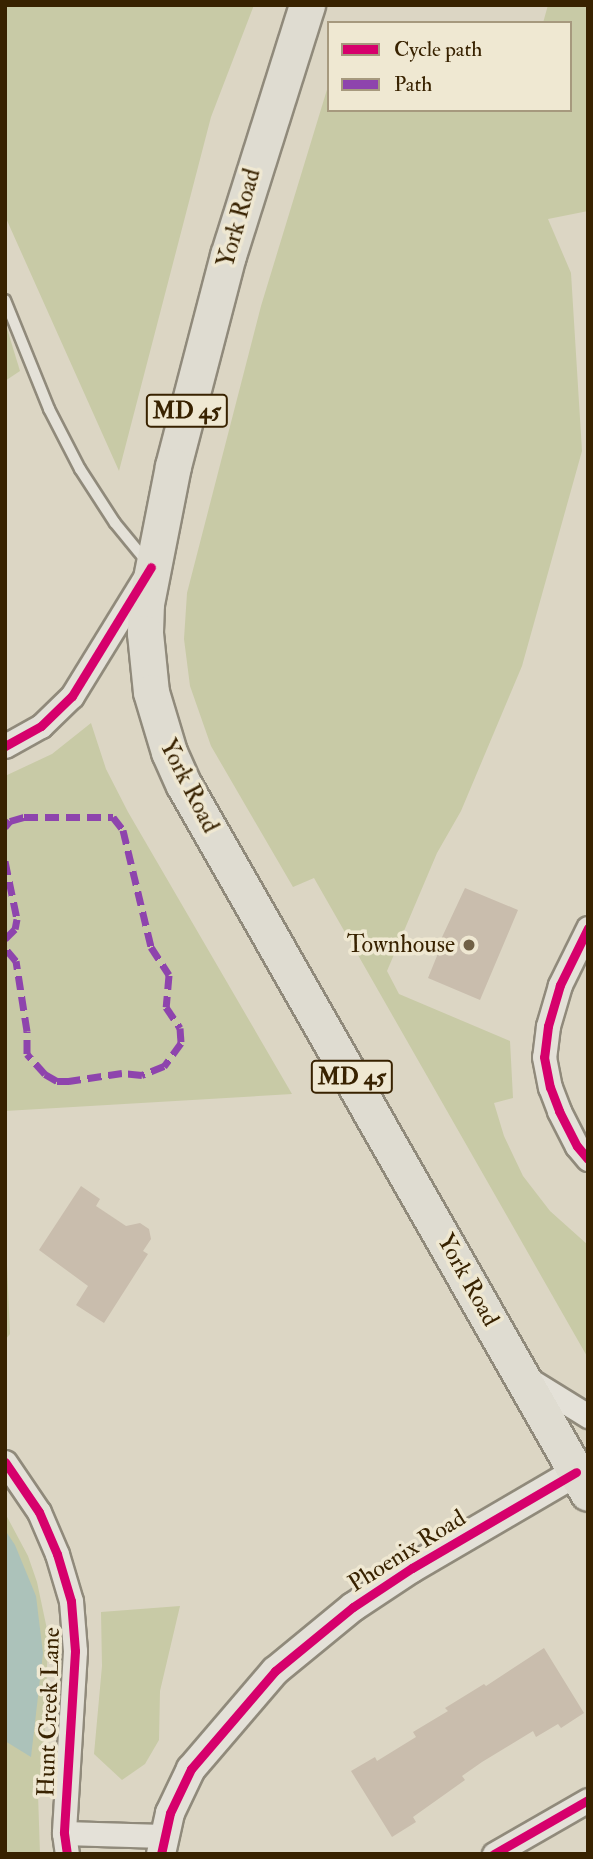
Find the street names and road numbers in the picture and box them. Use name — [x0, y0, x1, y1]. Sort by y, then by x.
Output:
street label: York Road — [211, 165, 267, 271]
road number: MD 45 — [145, 392, 229, 430]
street label: York Road — [153, 734, 225, 838]
road number: MD 45 — [310, 1058, 394, 1096]
street label: York Road — [431, 1229, 505, 1331]
street label: Phoenix Road — [343, 1504, 471, 1598]
street label: Hunt Creek Lane — [32, 1627, 66, 1797]

